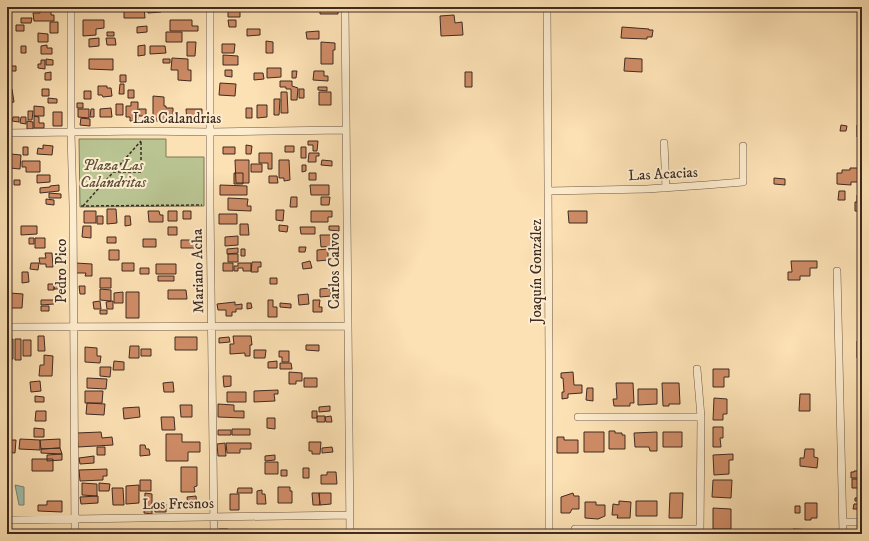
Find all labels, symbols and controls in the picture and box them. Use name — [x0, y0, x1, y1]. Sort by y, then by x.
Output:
street label: Las Calandrias — [133, 109, 221, 128]
park label: Plaza Las Calandritas — [80, 156, 146, 192]
street label: Las Acacias — [628, 163, 698, 185]
street label: Joaquín González — [527, 218, 546, 325]
street label: Mariano Acha — [188, 228, 208, 313]
street label: Carlos Calvo — [325, 233, 344, 309]
street label: Pedro Pico — [52, 239, 71, 303]
street label: Los Fresnos — [142, 494, 214, 514]

